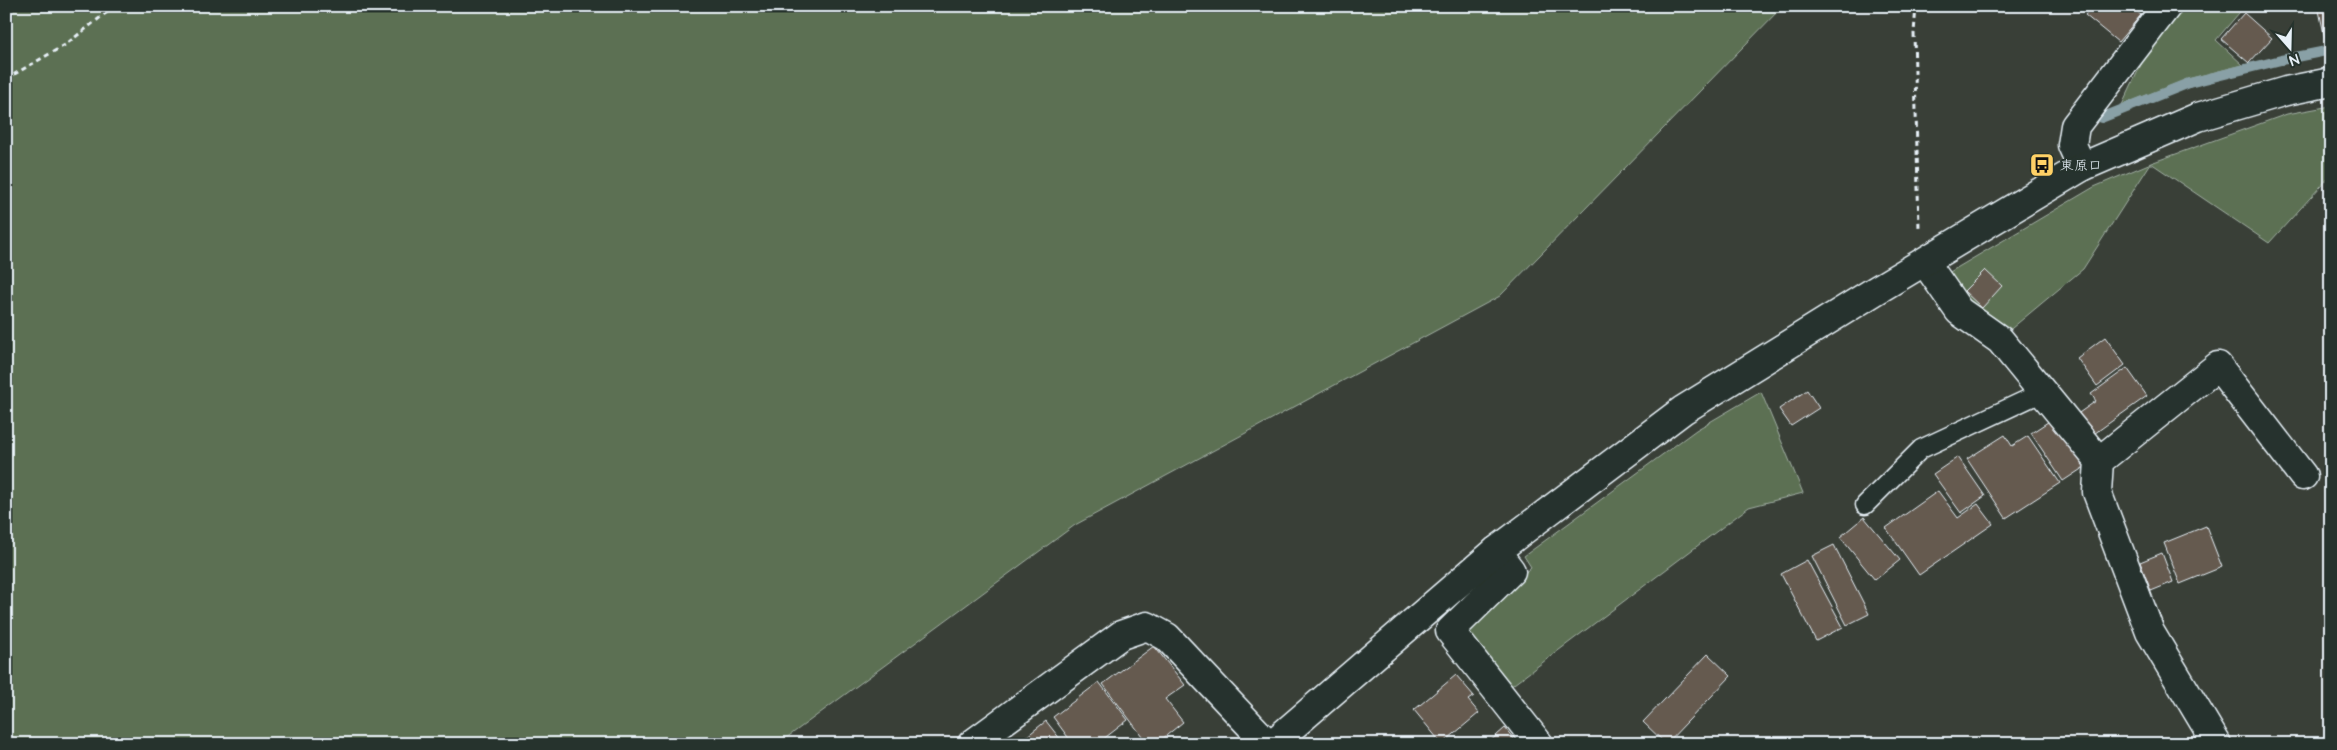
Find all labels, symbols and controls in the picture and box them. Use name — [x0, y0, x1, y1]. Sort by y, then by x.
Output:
north arrow — [2264, 22, 2314, 72]
text: N — [2286, 48, 2302, 70]
bus stop icon: 東原口 — [2029, 152, 2055, 178]
place label: 東原口 — [2060, 156, 2102, 176]

